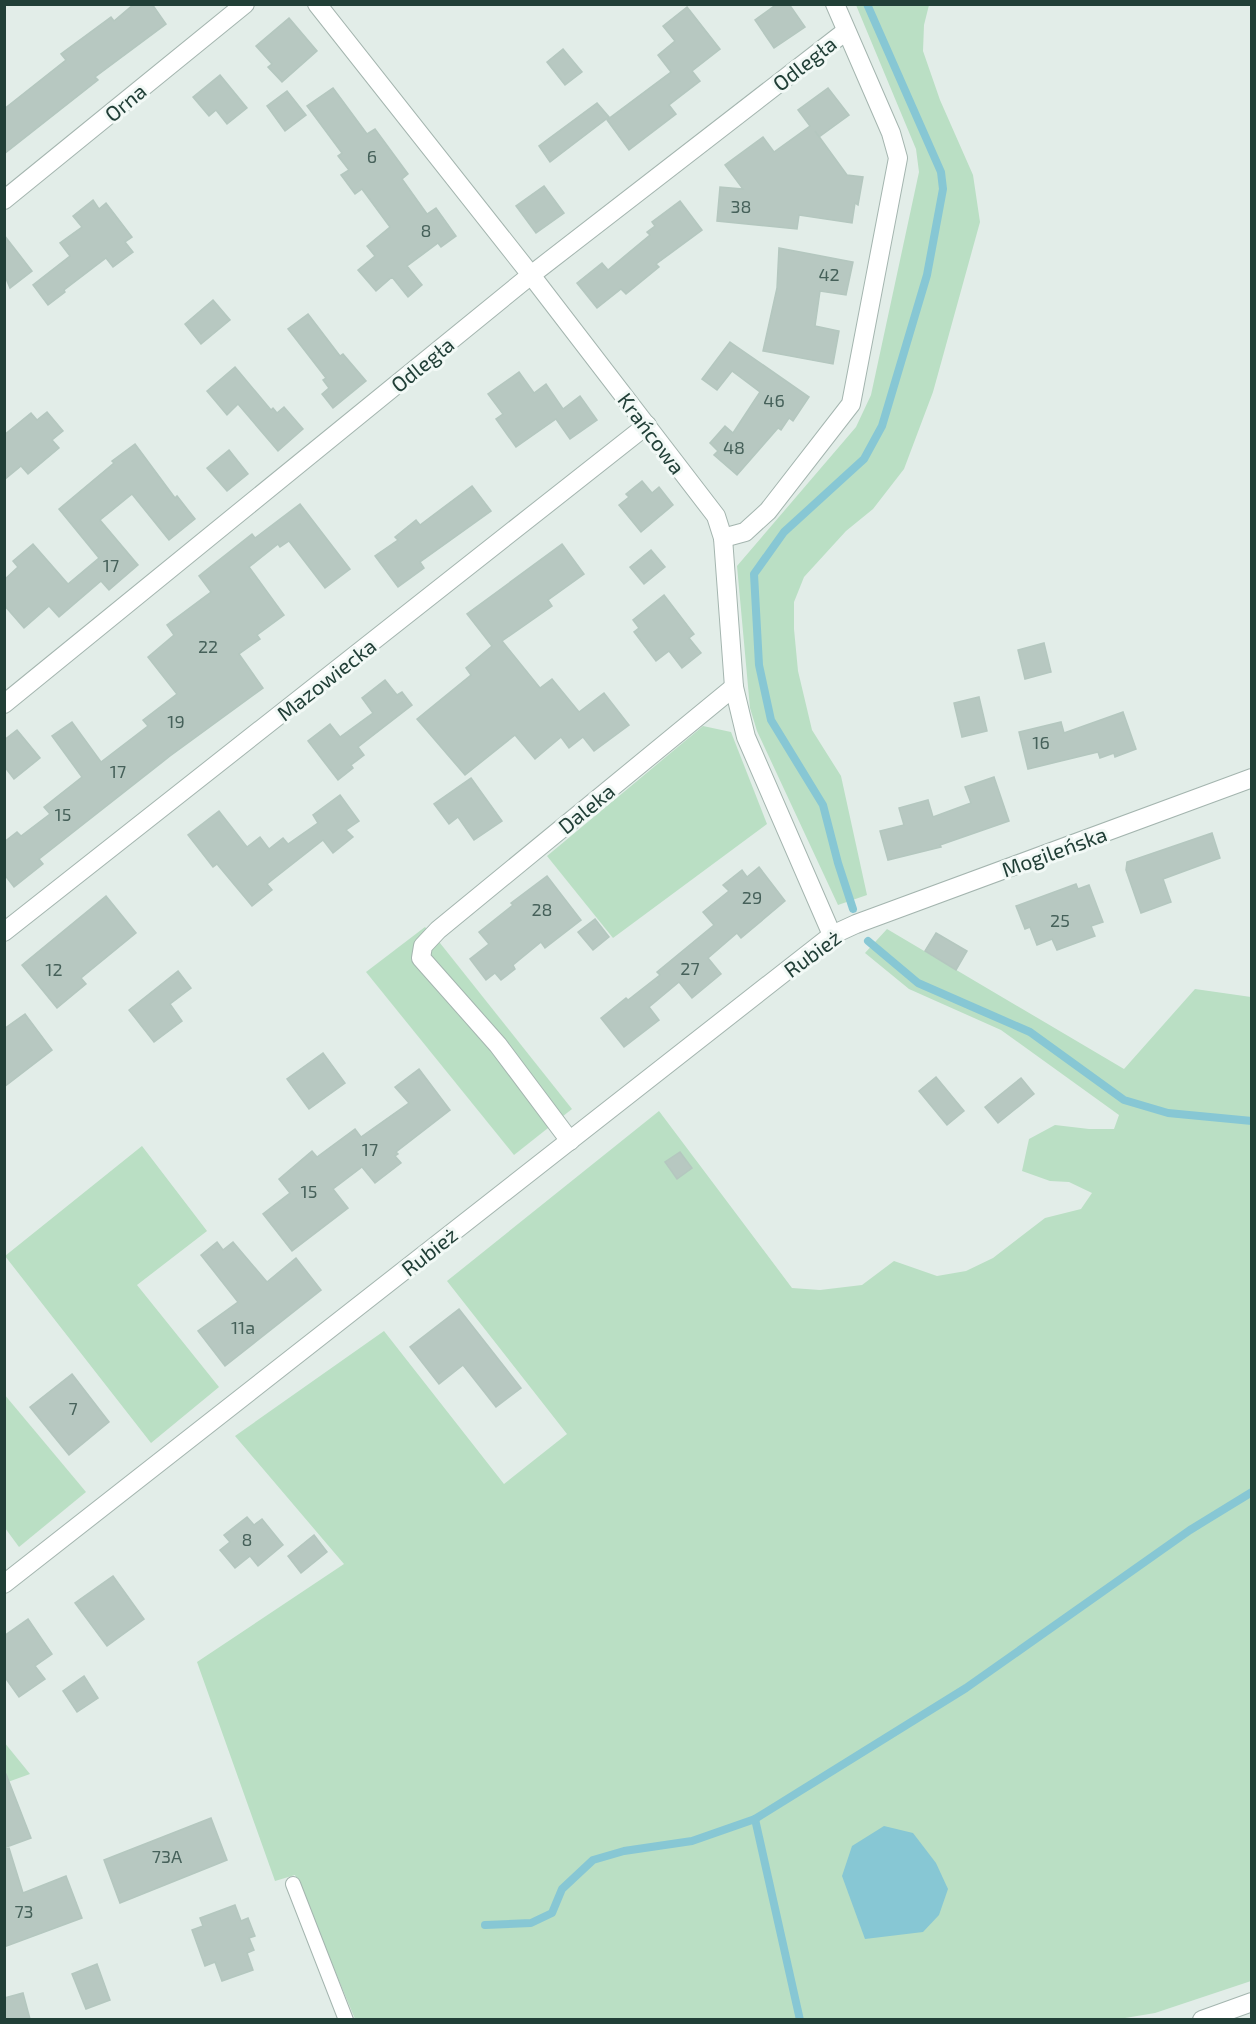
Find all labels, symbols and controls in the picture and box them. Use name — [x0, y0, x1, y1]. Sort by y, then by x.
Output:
street label: Odległa — [767, 30, 841, 96]
street label: Orna — [99, 78, 151, 126]
house number: 6 — [367, 145, 377, 167]
house number: 38 — [731, 195, 751, 217]
house number: 8 — [421, 219, 431, 241]
house number: 42 — [818, 263, 840, 285]
street label: Odległa — [385, 331, 459, 397]
street label: Krańcowa — [613, 387, 691, 479]
house number: 46 — [763, 389, 785, 411]
house number: 48 — [723, 436, 745, 458]
house number: 17 — [103, 554, 119, 576]
street label: Mazowiecka — [272, 633, 380, 725]
house number: 22 — [198, 635, 218, 657]
house number: 19 — [167, 710, 185, 732]
house number: 16 — [1032, 731, 1050, 753]
house number: 17 — [110, 760, 126, 782]
street label: Daleka — [553, 778, 619, 838]
house number: 15 — [55, 803, 71, 825]
street label: Mogileńska — [998, 820, 1110, 882]
house number: 29 — [742, 886, 762, 908]
house number: 28 — [531, 898, 553, 920]
house number: 25 — [1050, 909, 1070, 931]
street label: Rubież — [779, 924, 845, 982]
house number: 27 — [680, 957, 700, 979]
house number: 12 — [45, 958, 63, 980]
house number: 17 — [362, 1138, 378, 1160]
house number: 15 — [301, 1180, 317, 1202]
street label: Rubież — [396, 1221, 462, 1281]
house number: 11a — [231, 1316, 255, 1338]
house number: 7 — [68, 1397, 78, 1419]
house number: 8 — [242, 1528, 252, 1550]
house number: 73A — [152, 1845, 183, 1867]
house number: 73 — [14, 1900, 34, 1922]

